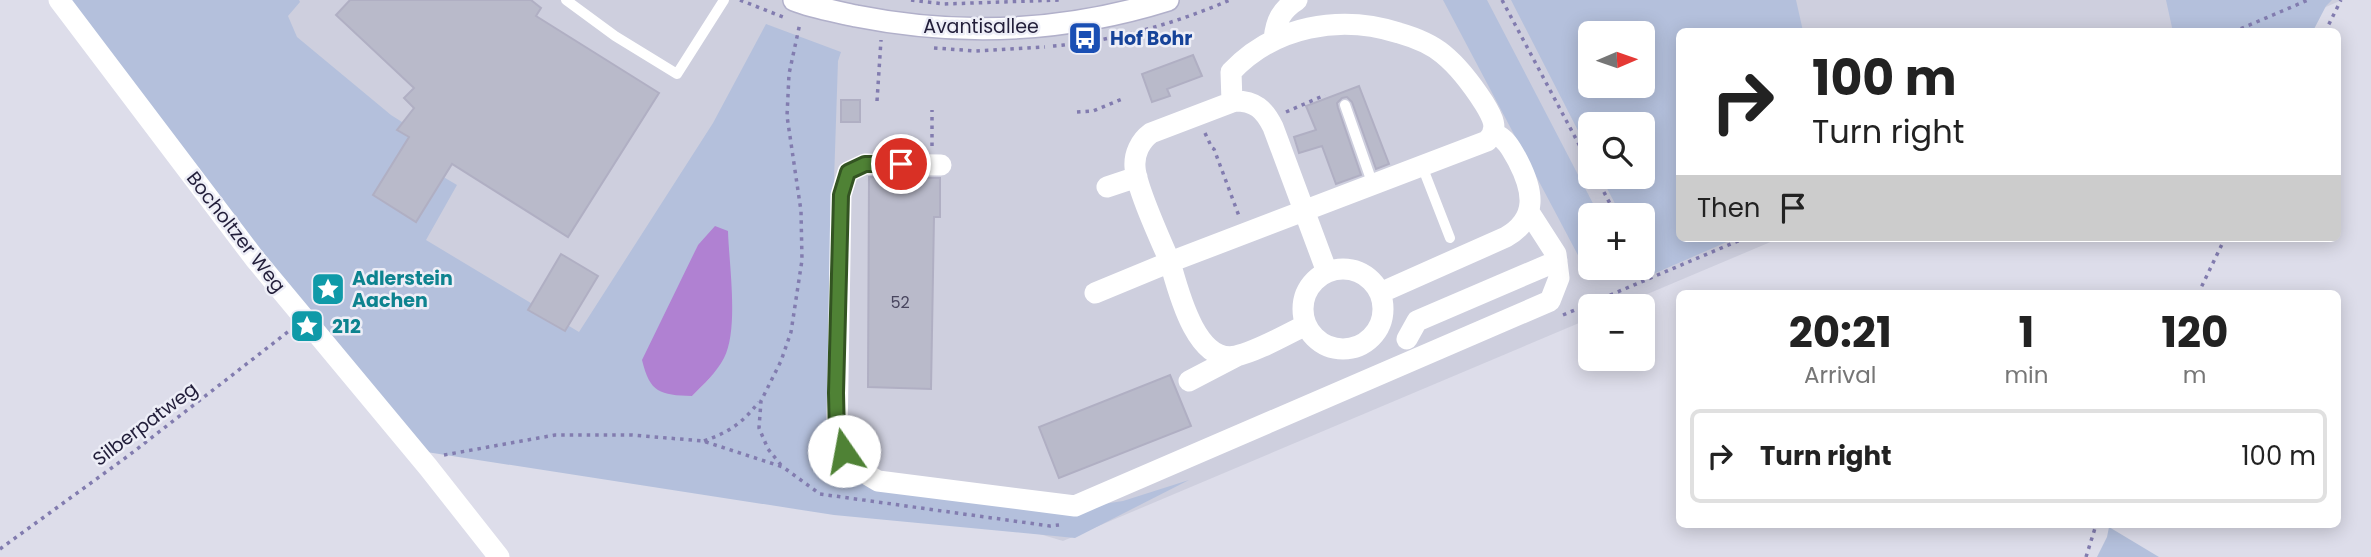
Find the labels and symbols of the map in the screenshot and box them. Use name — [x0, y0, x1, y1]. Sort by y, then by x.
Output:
street label: Avantisallee — [923, 13, 1039, 40]
bus stop icon: Hof Bohr — [1066, 19, 1104, 57]
north arrow — [1578, 21, 1656, 98]
place label: Hof Bohr — [1110, 25, 1192, 52]
pin — [871, 134, 931, 194]
street label: Bocholtzer Weg — [180, 166, 292, 298]
place label: Adlerstein Aachen — [352, 265, 453, 314]
place icon: Adlerstein Aachen — [309, 270, 347, 308]
house number: 52 — [890, 291, 910, 314]
place icon: 212 — [288, 307, 326, 345]
place label: 212 — [332, 313, 361, 340]
street label: Silberpatweg — [87, 376, 203, 472]
position arrow — [807, 414, 881, 488]

